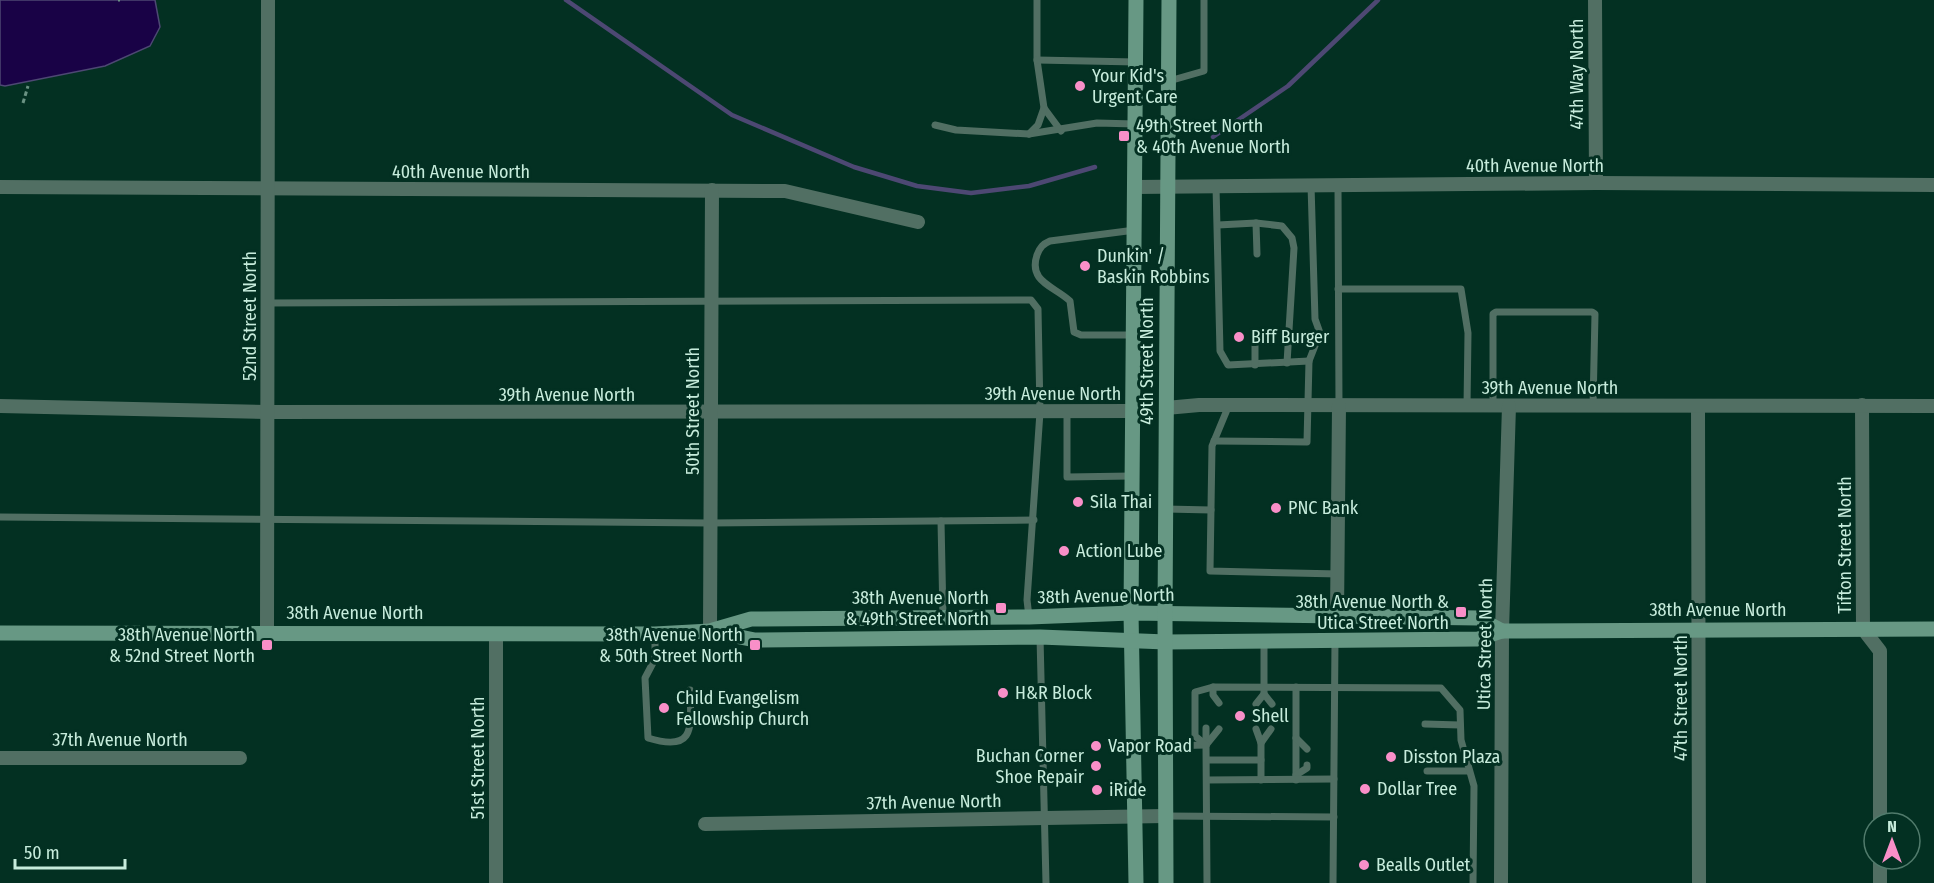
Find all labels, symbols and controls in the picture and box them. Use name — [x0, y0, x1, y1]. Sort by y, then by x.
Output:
street label: 47th Way North — [1566, 18, 1588, 130]
place label: Your Kid's Urgent Care — [1092, 65, 1178, 108]
marker: Your Kid's Urgent Care — [1073, 79, 1087, 93]
place label: 49th Street North & 40th Avenue North — [1136, 115, 1290, 158]
marker: 49th Street North & 40th Avenue North — [1117, 129, 1131, 143]
street label: 40th Avenue North — [1466, 155, 1604, 177]
street label: 40th Avenue North — [392, 161, 530, 183]
place label: Dunkin' / Baskin Robbins — [1097, 245, 1210, 288]
street label: 52nd Street North — [239, 251, 261, 381]
marker: Dunkin' / Baskin Robbins — [1078, 259, 1092, 273]
street label: 49th Street North — [1136, 297, 1158, 425]
place label: Biff Burger — [1251, 326, 1330, 348]
marker: Biff Burger — [1232, 330, 1246, 344]
street label: 50th Street North — [682, 347, 704, 475]
street label: 39th Avenue North — [1482, 377, 1618, 399]
street label: 39th Avenue North — [985, 383, 1121, 405]
street label: 39th Avenue North — [499, 384, 635, 406]
street label: Tifton Street North — [1834, 476, 1856, 614]
place label: Sila Thai — [1090, 491, 1152, 513]
marker: Sila Thai — [1071, 495, 1085, 509]
place label: PNC Bank — [1288, 497, 1359, 519]
marker: PNC Bank — [1269, 501, 1283, 515]
place label: Action Lube — [1076, 540, 1162, 562]
marker: Action Lube — [1057, 544, 1071, 558]
street label: Utica Street North — [1473, 578, 1497, 710]
street label: 38th Avenue North — [1037, 584, 1175, 608]
place label: 38th Avenue North & 49th Street North — [846, 587, 989, 630]
place label: 38th Avenue North & Utica Street North — [1296, 591, 1449, 634]
street label: 38th Avenue North — [1649, 599, 1787, 621]
marker: 38th Avenue North & 49th Street North — [994, 601, 1008, 615]
street label: 38th Avenue North — [286, 602, 424, 624]
marker: 38th Avenue North & Utica Street North — [1454, 605, 1468, 619]
place label: 38th Avenue North & 52nd Street North — [109, 624, 255, 667]
place label: 38th Avenue North & 50th Street North — [599, 624, 743, 667]
street label: 47th Street North — [1670, 635, 1692, 761]
marker: 38th Avenue North & 52nd Street North — [260, 638, 274, 652]
marker: 38th Avenue North & 50th Street North — [748, 638, 762, 652]
place label: H&R Block — [1015, 682, 1093, 704]
marker: H&R Block — [996, 686, 1010, 700]
place label: Child Evangelism Fellowship Church — [676, 687, 809, 730]
street label: 51st Street North — [467, 697, 489, 819]
marker: Child Evangelism Fellowship Church — [657, 701, 671, 715]
place label: Shell — [1252, 705, 1289, 727]
marker: Shell — [1233, 709, 1247, 723]
street label: 37th Avenue North — [52, 729, 188, 751]
place label: Vapor Road — [1108, 735, 1192, 757]
marker: Vapor Road — [1089, 739, 1103, 753]
place label: Buchan Corner Shoe Repair — [976, 745, 1085, 788]
place label: Disston Plaza — [1403, 746, 1501, 768]
marker: Disston Plaza — [1384, 750, 1398, 764]
marker: Buchan Corner Shoe Repair — [1089, 759, 1103, 773]
place label: Dollar Tree — [1377, 778, 1457, 800]
place label: iRide — [1109, 779, 1147, 801]
marker: Dollar Tree — [1358, 782, 1372, 796]
marker: iRide — [1090, 783, 1104, 797]
street label: 37th Avenue North — [866, 790, 1002, 814]
north arrow — [1862, 811, 1922, 871]
text: N — [1887, 817, 1897, 836]
scale bar — [15, 832, 124, 870]
text: 50 m — [24, 842, 60, 864]
place label: Bealls Outlet — [1376, 854, 1471, 876]
marker: Bealls Outlet — [1357, 858, 1371, 872]

